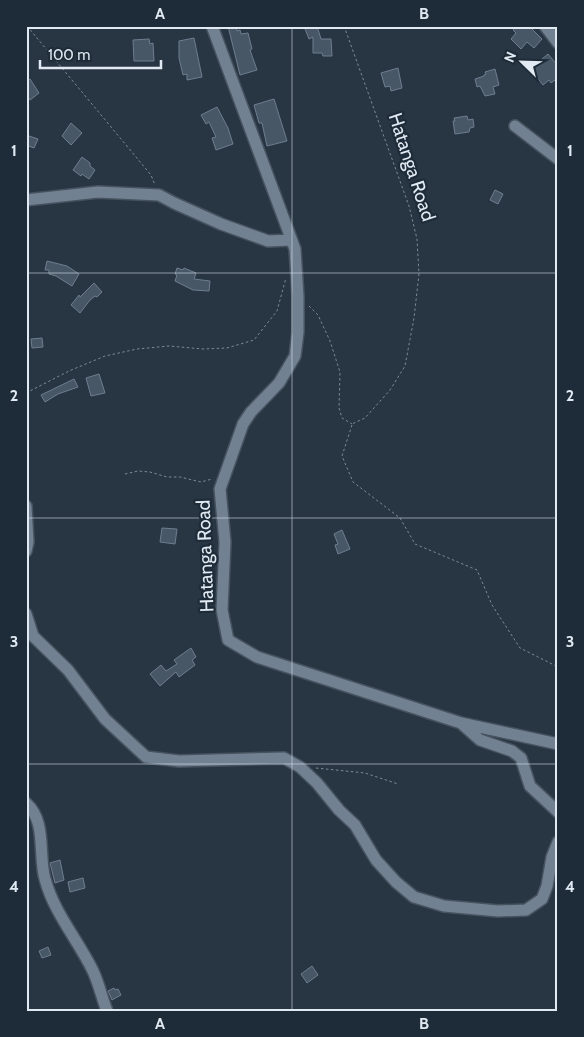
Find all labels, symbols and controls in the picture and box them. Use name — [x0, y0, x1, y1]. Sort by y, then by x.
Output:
text: A — [155, 4, 165, 23]
text: B — [419, 4, 429, 23]
scale bar — [40, 38, 161, 70]
north arrow — [496, 38, 546, 88]
text: 100 m — [48, 46, 90, 64]
text: N — [500, 49, 520, 65]
street label: Hatanga Road — [384, 110, 440, 224]
text: 1 — [11, 141, 17, 160]
text: 1 — [567, 141, 573, 160]
text: 2 — [10, 386, 18, 405]
text: 2 — [566, 386, 574, 405]
street label: Hatanga Road — [192, 499, 218, 613]
text: 3 — [10, 632, 18, 651]
text: 3 — [566, 632, 574, 651]
text: 4 — [9, 877, 19, 896]
text: 4 — [565, 877, 575, 896]
text: A — [155, 1014, 165, 1033]
text: B — [419, 1014, 429, 1033]

